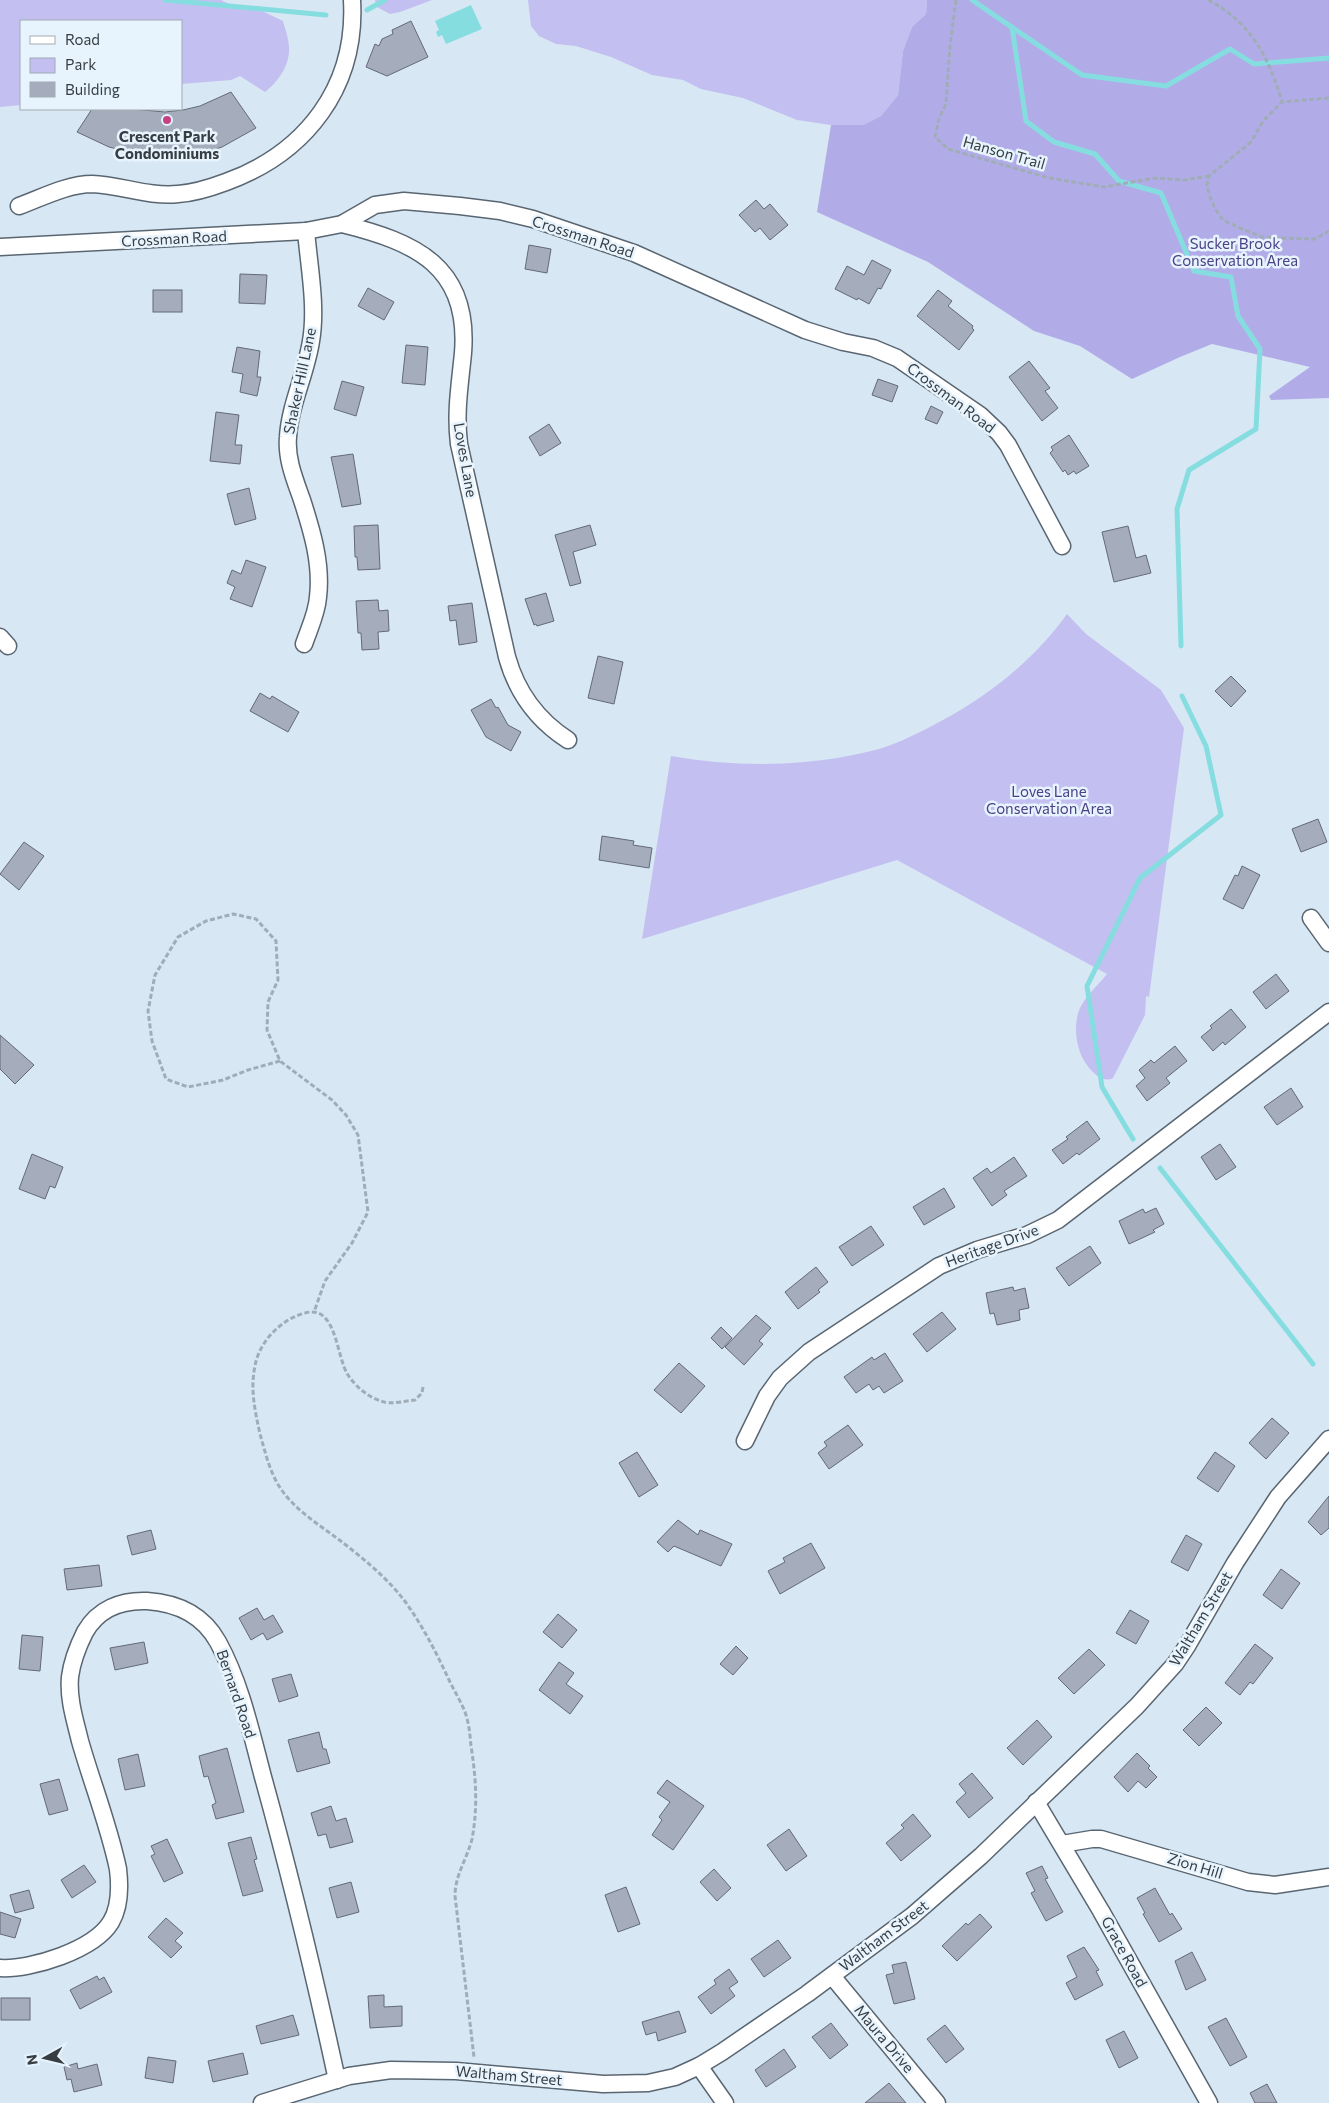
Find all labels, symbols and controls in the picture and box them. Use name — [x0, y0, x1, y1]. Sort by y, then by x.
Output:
legend — [20, 20, 182, 110]
text: Road — [65, 30, 100, 48]
text: Park — [65, 55, 96, 73]
text: Building — [65, 80, 120, 98]
marker: Crescent Park Condominiums — [161, 114, 173, 126]
place label: Crescent Park Condominiums — [115, 127, 219, 162]
street label: Hanson Trail — [961, 132, 1047, 172]
street label: Crossman Road — [530, 211, 636, 261]
street label: Crossman Road — [121, 226, 227, 250]
park label: Sucker Brook Conservation Area — [1172, 234, 1298, 269]
street label: Shaker Hill Lane — [279, 326, 319, 436]
street label: Crossman Road — [904, 358, 999, 436]
street label: Loves Lane — [451, 421, 481, 499]
park label: Loves Lane Conservation Area — [986, 782, 1112, 817]
street label: Heritage Drive — [943, 1220, 1041, 1270]
street label: Waltham Street — [1165, 1568, 1235, 1669]
street label: Bernard Road — [213, 1647, 260, 1740]
street label: Zion Hill — [1165, 1848, 1225, 1882]
street label: Waltham Street — [835, 1896, 932, 1975]
street label: Grace Road — [1098, 1913, 1152, 1990]
street label: Maura Drive — [851, 2001, 918, 2076]
north arrow — [20, 2033, 70, 2083]
text: N — [22, 2053, 41, 2066]
street label: Waltham Street — [455, 2061, 563, 2089]

